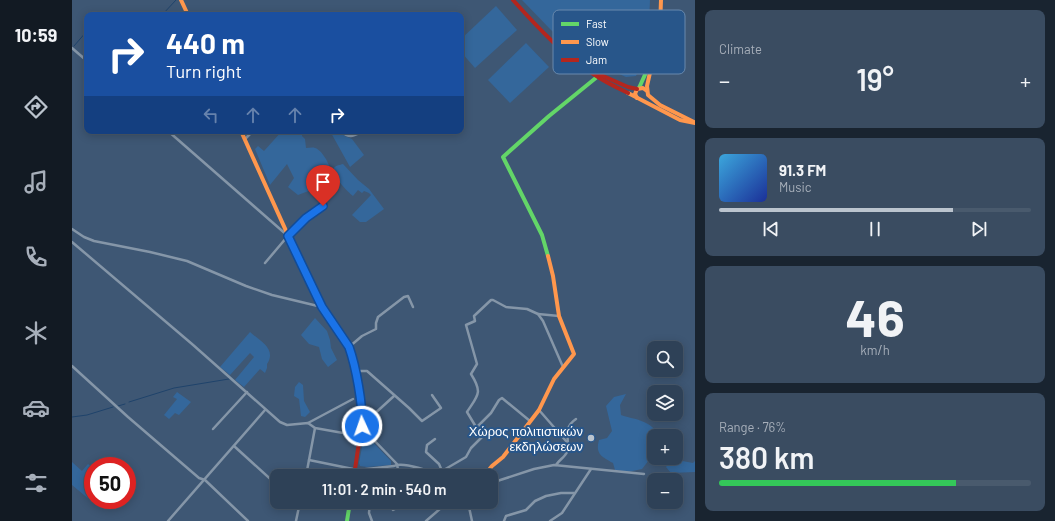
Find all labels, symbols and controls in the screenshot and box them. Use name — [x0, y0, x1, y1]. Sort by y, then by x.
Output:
legend — [553, 10, 685, 74]
text: Fast — [586, 17, 607, 30]
text: 10:59 — [15, 24, 57, 46]
text: 440 m — [166, 26, 245, 60]
icon: right — [100, 28, 152, 80]
text: Slow — [586, 35, 609, 48]
text: Climate — [719, 41, 762, 57]
text: Jam — [586, 53, 607, 66]
text: Turn right — [166, 60, 242, 82]
text: 19° — [856, 61, 894, 97]
text: − — [719, 67, 730, 93]
text: + — [1020, 67, 1031, 93]
icon: directions — [22, 93, 50, 121]
icon: left — [200, 104, 222, 126]
icon: ahead — [242, 104, 264, 126]
icon: ahead — [284, 104, 306, 126]
icon: right — [326, 104, 348, 126]
text: 91.3 FM — [779, 161, 826, 179]
pin — [306, 165, 340, 206]
icon: music — [22, 168, 50, 196]
icon: arrive — [312, 171, 334, 193]
text: Music — [779, 179, 812, 195]
icon: previous — [760, 218, 782, 240]
icon: pause — [864, 218, 886, 240]
icon: next — [968, 218, 990, 240]
icon: phone — [22, 243, 50, 271]
text: 46 — [845, 285, 905, 347]
icon: climate — [22, 319, 50, 347]
map controls — [647, 341, 683, 509]
button: search — [647, 341, 683, 377]
text: km/h — [860, 342, 890, 358]
button: layers — [647, 385, 683, 421]
icon: car — [22, 394, 50, 422]
position arrow — [341, 405, 383, 447]
text: Range · 76% — [719, 419, 786, 435]
place label: Χώρος πολιτιστικών εκδηλώσεων — [469, 423, 583, 454]
button: + — [647, 429, 683, 465]
marker: Χώρος πολιτιστικών εκδηλώσεων — [586, 433, 596, 443]
text: 380 km — [719, 439, 815, 475]
speed limit sign: 50 — [84, 457, 136, 509]
icon: filters — [22, 469, 50, 497]
button: − — [647, 473, 683, 509]
text: 11:01 · 2 min · 540 m — [322, 480, 446, 498]

